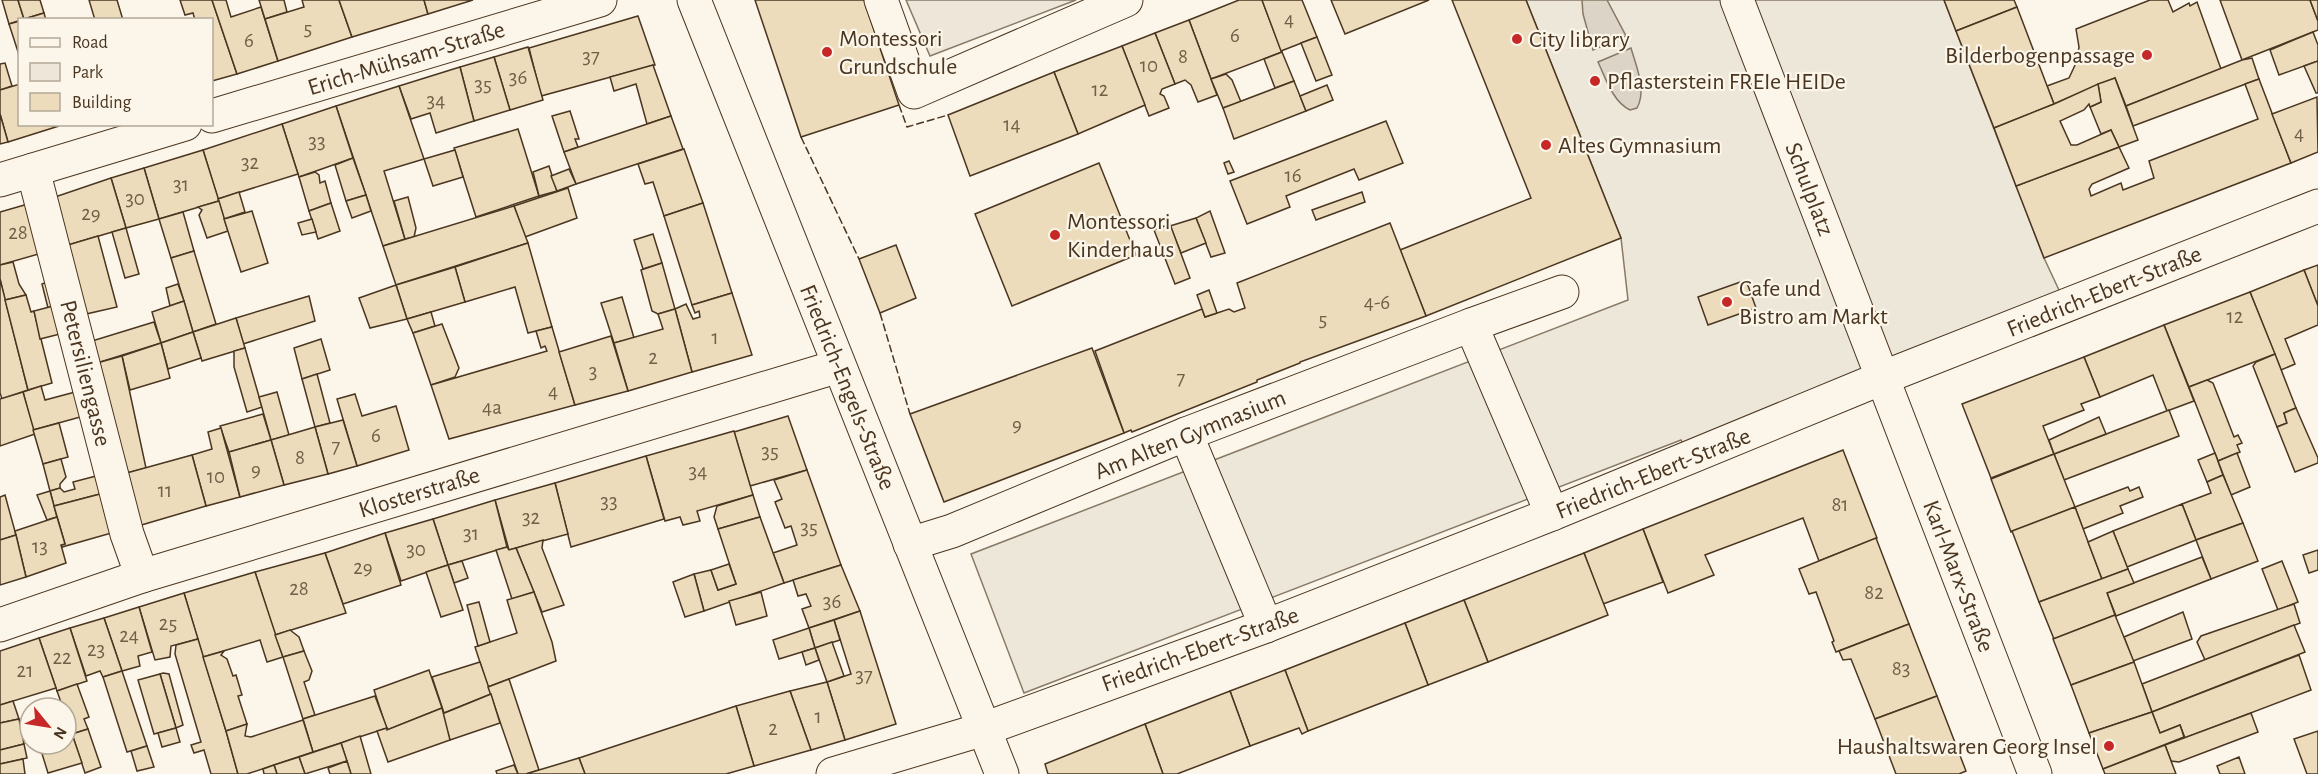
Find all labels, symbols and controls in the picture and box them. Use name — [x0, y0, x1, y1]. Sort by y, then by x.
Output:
house number: 4 — [1284, 9, 1294, 30]
legend — [18, 18, 213, 126]
house number: 5 — [304, 18, 312, 39]
street label: Erich-Mühsam-Straße — [305, 18, 508, 100]
house number: 6 — [1230, 25, 1240, 46]
place label: Montessori Grundschule — [839, 27, 957, 79]
place label: City library — [1529, 28, 1630, 52]
house number: 6 — [244, 30, 254, 51]
marker: City library — [1510, 32, 1524, 46]
text: Road — [72, 34, 108, 52]
place label: Bilderbogenpassage — [1945, 44, 2135, 68]
marker: Montessori Grundschule — [820, 45, 834, 59]
house number: 37 — [582, 46, 600, 67]
house number: 8 — [1178, 46, 1188, 67]
marker: Bilderbogenpassage — [2140, 48, 2154, 62]
house number: 10 — [1140, 55, 1158, 76]
text: Park — [72, 64, 104, 82]
house number: 36 — [509, 67, 527, 88]
place label: Pflasterstein FREIe HEIDe — [1607, 70, 1846, 94]
house number: 35 — [474, 74, 492, 95]
marker: Pflasterstein FREIe HEIDe — [1588, 74, 1602, 88]
house number: 12 — [1092, 79, 1108, 100]
house number: 34 — [427, 90, 445, 111]
text: Building — [72, 94, 132, 112]
house number: 14 — [1003, 114, 1021, 135]
house number: 4 — [2294, 123, 2304, 144]
house number: 33 — [308, 131, 326, 152]
place label: Altes Gymnasium — [1558, 134, 1722, 158]
marker: Altes Gymnasium — [1539, 138, 1553, 152]
street label: Schulplatz — [1780, 140, 1838, 239]
house number: 32 — [241, 152, 259, 173]
house number: 16 — [1284, 165, 1302, 186]
house number: 31 — [173, 174, 189, 195]
house number: 30 — [125, 188, 145, 209]
house number: 29 — [81, 203, 101, 224]
place label: Montessori Kinderhaus — [1067, 210, 1174, 262]
house number: 28 — [8, 222, 28, 243]
marker: Montessori Kinderhaus — [1048, 228, 1062, 242]
street label: Friedrich-Ebert-Straße — [2004, 242, 2205, 342]
place label: Cafe und Bistro am Markt — [1739, 277, 1888, 329]
street label: Friedrich-Engels-Straße — [795, 281, 899, 493]
house number: 4-6 — [1364, 292, 1390, 313]
marker: Cafe und Bistro am Markt — [1720, 295, 1734, 309]
street label: Petersiliengasse — [55, 298, 115, 449]
house number: 12 — [2227, 306, 2243, 327]
house number: 5 — [1319, 309, 1327, 330]
house number: 1 — [711, 327, 719, 348]
house number: 2 — [648, 347, 658, 368]
house number: 3 — [589, 361, 597, 382]
house number: 7 — [1177, 368, 1186, 389]
house number: 4 — [548, 381, 558, 402]
street label: Am Alten Gymnasium — [1091, 386, 1289, 484]
house number: 4a — [482, 397, 502, 418]
house number: 9 — [1012, 414, 1022, 435]
street label: Friedrich-Ebert-Straße — [1553, 424, 1754, 524]
house number: 6 — [371, 425, 381, 446]
house number: 7 — [332, 436, 341, 457]
house number: 35 — [761, 441, 779, 462]
house number: 8 — [295, 447, 305, 468]
house number: 9 — [251, 459, 261, 480]
house number: 34 — [689, 461, 707, 482]
street label: Klosterstraße — [356, 463, 483, 523]
house number: 10 — [207, 466, 225, 487]
house number: 11 — [158, 480, 172, 501]
house number: 33 — [600, 491, 618, 512]
house number: 81 — [1831, 494, 1849, 515]
street label: Karl-Marx-Straße — [1918, 497, 1998, 656]
house number: 32 — [522, 507, 540, 528]
house number: 35 — [800, 517, 818, 538]
house number: 31 — [463, 523, 479, 544]
house number: 13 — [32, 536, 48, 557]
house number: 30 — [406, 539, 426, 560]
house number: 29 — [353, 557, 373, 578]
house number: 28 — [289, 578, 309, 599]
house number: 82 — [1864, 582, 1884, 603]
house number: 36 — [823, 591, 841, 612]
street label: Friedrich-Ebert-Straße — [1099, 603, 1302, 697]
house number: 25 — [159, 613, 177, 634]
house number: 24 — [119, 625, 139, 646]
house number: 23 — [87, 639, 105, 660]
house number: 22 — [52, 647, 72, 668]
house number: 83 — [1892, 658, 1910, 679]
house number: 21 — [17, 660, 33, 681]
house number: 37 — [855, 665, 873, 686]
north arrow — [18, 696, 78, 756]
house number: 1 — [814, 706, 822, 727]
house number: 2 — [768, 718, 778, 739]
text: N — [50, 724, 70, 742]
place label: Haushaltswaren Georg Insel — [1837, 735, 2097, 759]
marker: Haushaltswaren Georg Insel — [2102, 739, 2116, 753]

